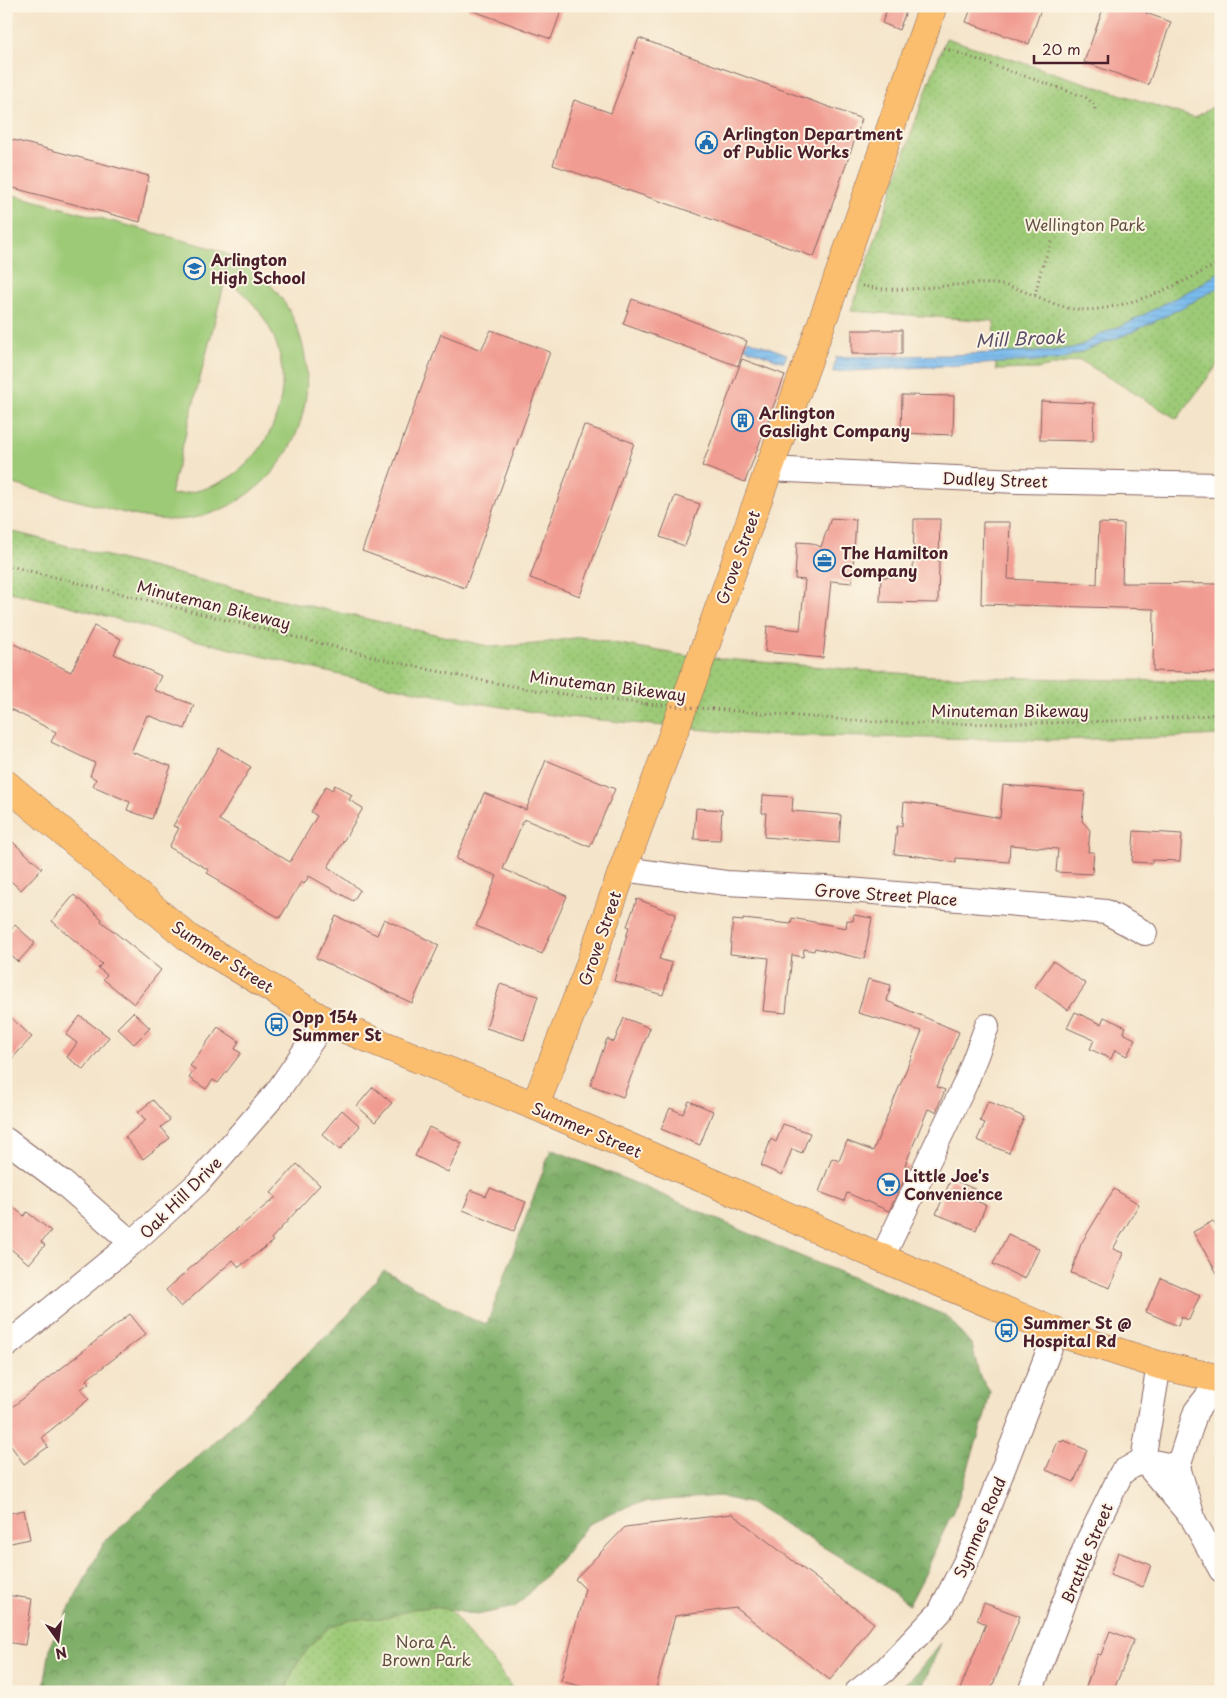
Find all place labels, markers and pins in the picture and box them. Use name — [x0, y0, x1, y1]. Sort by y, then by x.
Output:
place label: Arlington Department of Public Works — [723, 121, 903, 163]
public building icon: Arlington Department of Public Works — [695, 130, 719, 154]
place label: Arlington High School — [211, 247, 305, 289]
school or university icon: Arlington High School — [183, 256, 207, 280]
place label: Arlington Gaslight Company — [759, 400, 910, 442]
building icon: Arlington Gaslight Company — [731, 409, 755, 433]
place label: The Hamilton Company — [841, 540, 949, 582]
office icon: The Hamilton Company — [813, 549, 837, 573]
place label: Opp 154 Summer St — [292, 1004, 382, 1046]
bus stop icon: Opp 154 Summer St — [264, 1013, 288, 1037]
place label: Little Joe's Convenience — [904, 1163, 1003, 1205]
supermarket icon: Little Joe's Convenience — [876, 1172, 900, 1196]
place label: Summer St @ Hospital Rd — [1023, 1310, 1132, 1352]
bus stop icon: Summer St @ Hospital Rd — [995, 1319, 1019, 1343]

